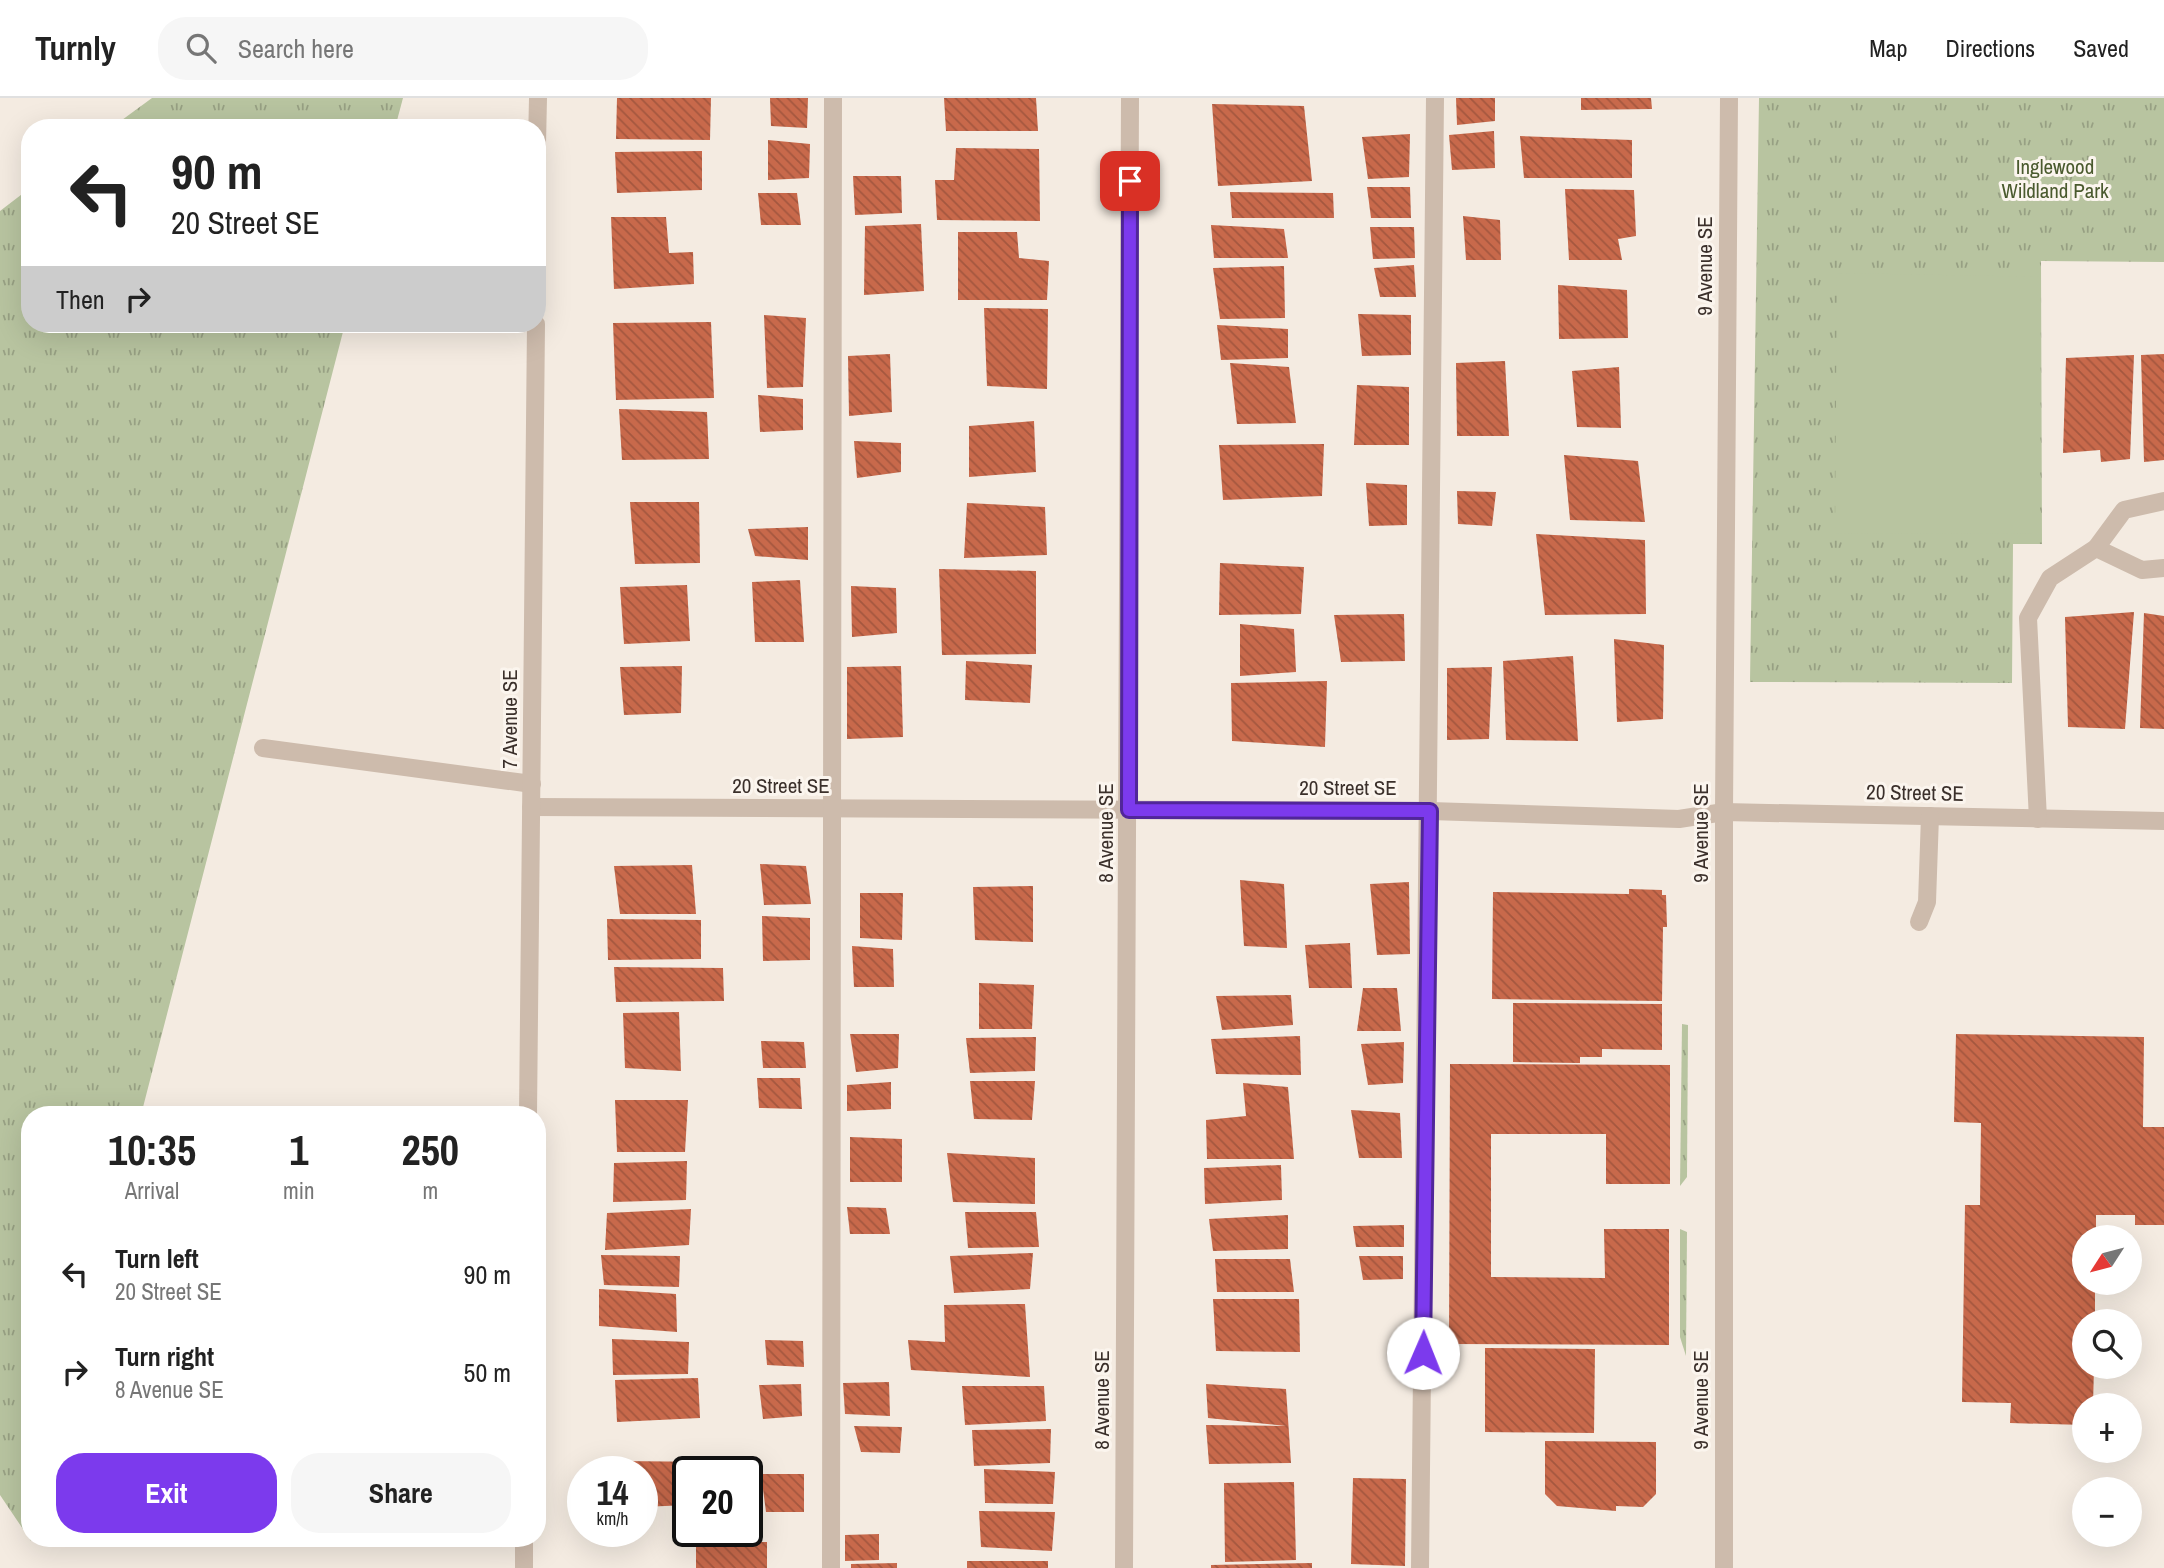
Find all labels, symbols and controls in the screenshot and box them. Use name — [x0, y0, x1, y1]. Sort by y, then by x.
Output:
search box — [158, 17, 648, 80]
text: Turnly — [35, 26, 116, 70]
icon: search — [182, 29, 220, 67]
text: Search here — [238, 31, 354, 66]
text: Map — [1869, 32, 1907, 64]
text: Directions — [1945, 32, 2035, 64]
text: Saved — [2073, 32, 2129, 64]
text: 90 m — [171, 138, 263, 204]
icon: left — [56, 147, 147, 238]
pin — [1100, 151, 1160, 211]
park label: Inglewood Wildland Park — [2001, 152, 2109, 205]
icon: arrive — [1111, 162, 1149, 200]
text: 20 Street SE — [171, 201, 320, 244]
street label: 9 Avenue SE — [1690, 216, 1719, 316]
icon: right — [119, 280, 157, 318]
text: Then — [56, 282, 105, 317]
street label: 7 Avenue SE — [495, 669, 524, 769]
street label: 20 Street SE — [732, 771, 830, 800]
street label: 20 Street SE — [1299, 773, 1397, 802]
street label: 20 Street SE — [1866, 777, 1964, 808]
street label: 8 Avenue SE — [1091, 783, 1120, 883]
street label: 9 Avenue SE — [1686, 783, 1715, 883]
text: 10:35 — [108, 1122, 196, 1178]
text: 1 — [289, 1122, 308, 1178]
text: 250 — [402, 1122, 459, 1178]
text: Arrival — [125, 1175, 179, 1206]
text: min — [283, 1175, 315, 1206]
text: m — [422, 1175, 438, 1206]
north arrow — [2072, 1225, 2142, 1295]
map controls — [2072, 1225, 2142, 1547]
text: Turn left — [115, 1241, 199, 1276]
icon: left — [56, 1255, 94, 1293]
text: 90 m — [464, 1257, 511, 1292]
text: 20 Street SE — [115, 1276, 222, 1307]
button: search — [2072, 1309, 2142, 1379]
position arrow — [1386, 1316, 1460, 1390]
text: Turn right — [115, 1339, 214, 1374]
street label: 8 Avenue SE — [1087, 1350, 1116, 1450]
street label: 9 Avenue SE — [1686, 1350, 1715, 1450]
icon: right — [56, 1353, 94, 1391]
text: 50 m — [464, 1355, 511, 1390]
text: 8 Avenue SE — [115, 1374, 224, 1405]
button: + — [2072, 1393, 2142, 1463]
button: Exit — [56, 1453, 277, 1533]
button: Share — [291, 1453, 511, 1533]
speed limit sign: 20 — [672, 1456, 763, 1547]
text: 14 — [597, 1469, 628, 1516]
button: − — [2072, 1477, 2142, 1547]
text: km/h — [597, 1506, 629, 1531]

